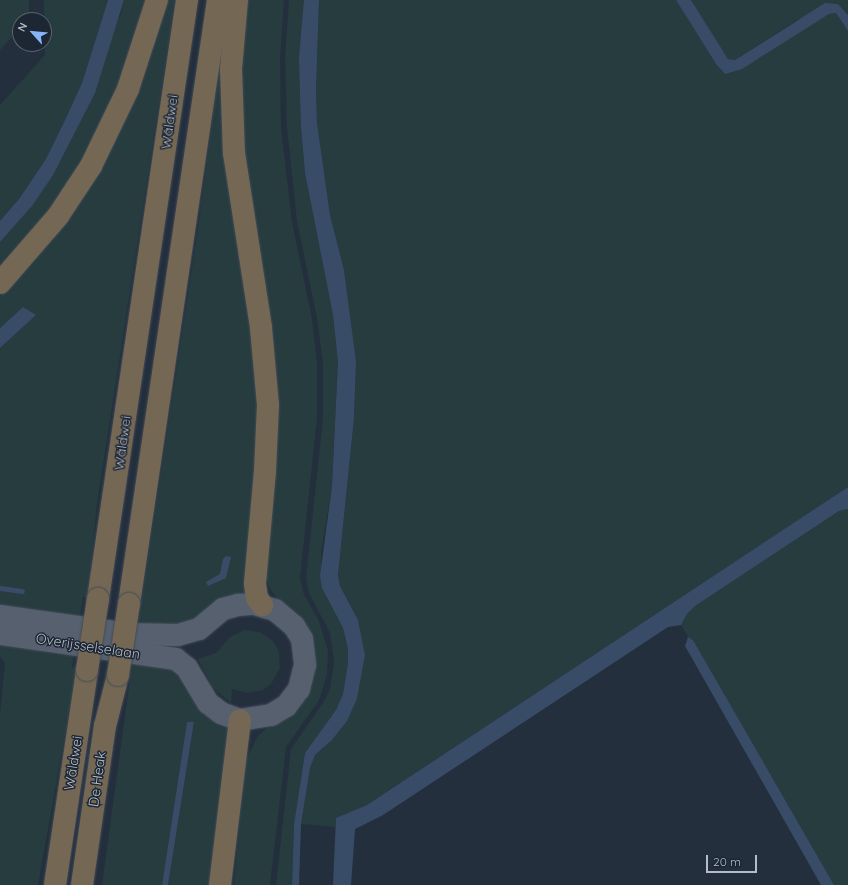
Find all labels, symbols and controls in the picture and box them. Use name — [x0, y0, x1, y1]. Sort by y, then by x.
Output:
north arrow — [12, 12, 52, 52]
text: N — [14, 20, 30, 34]
street label: Wâldwei — [157, 94, 181, 150]
street label: Wâldwei — [110, 415, 134, 471]
street label: Overijsselselaan — [35, 629, 141, 663]
street label: Wâldwei — [60, 735, 86, 791]
street label: De Heak — [85, 750, 109, 808]
scale bar — [708, 847, 759, 873]
text: 20 m — [713, 854, 741, 869]

